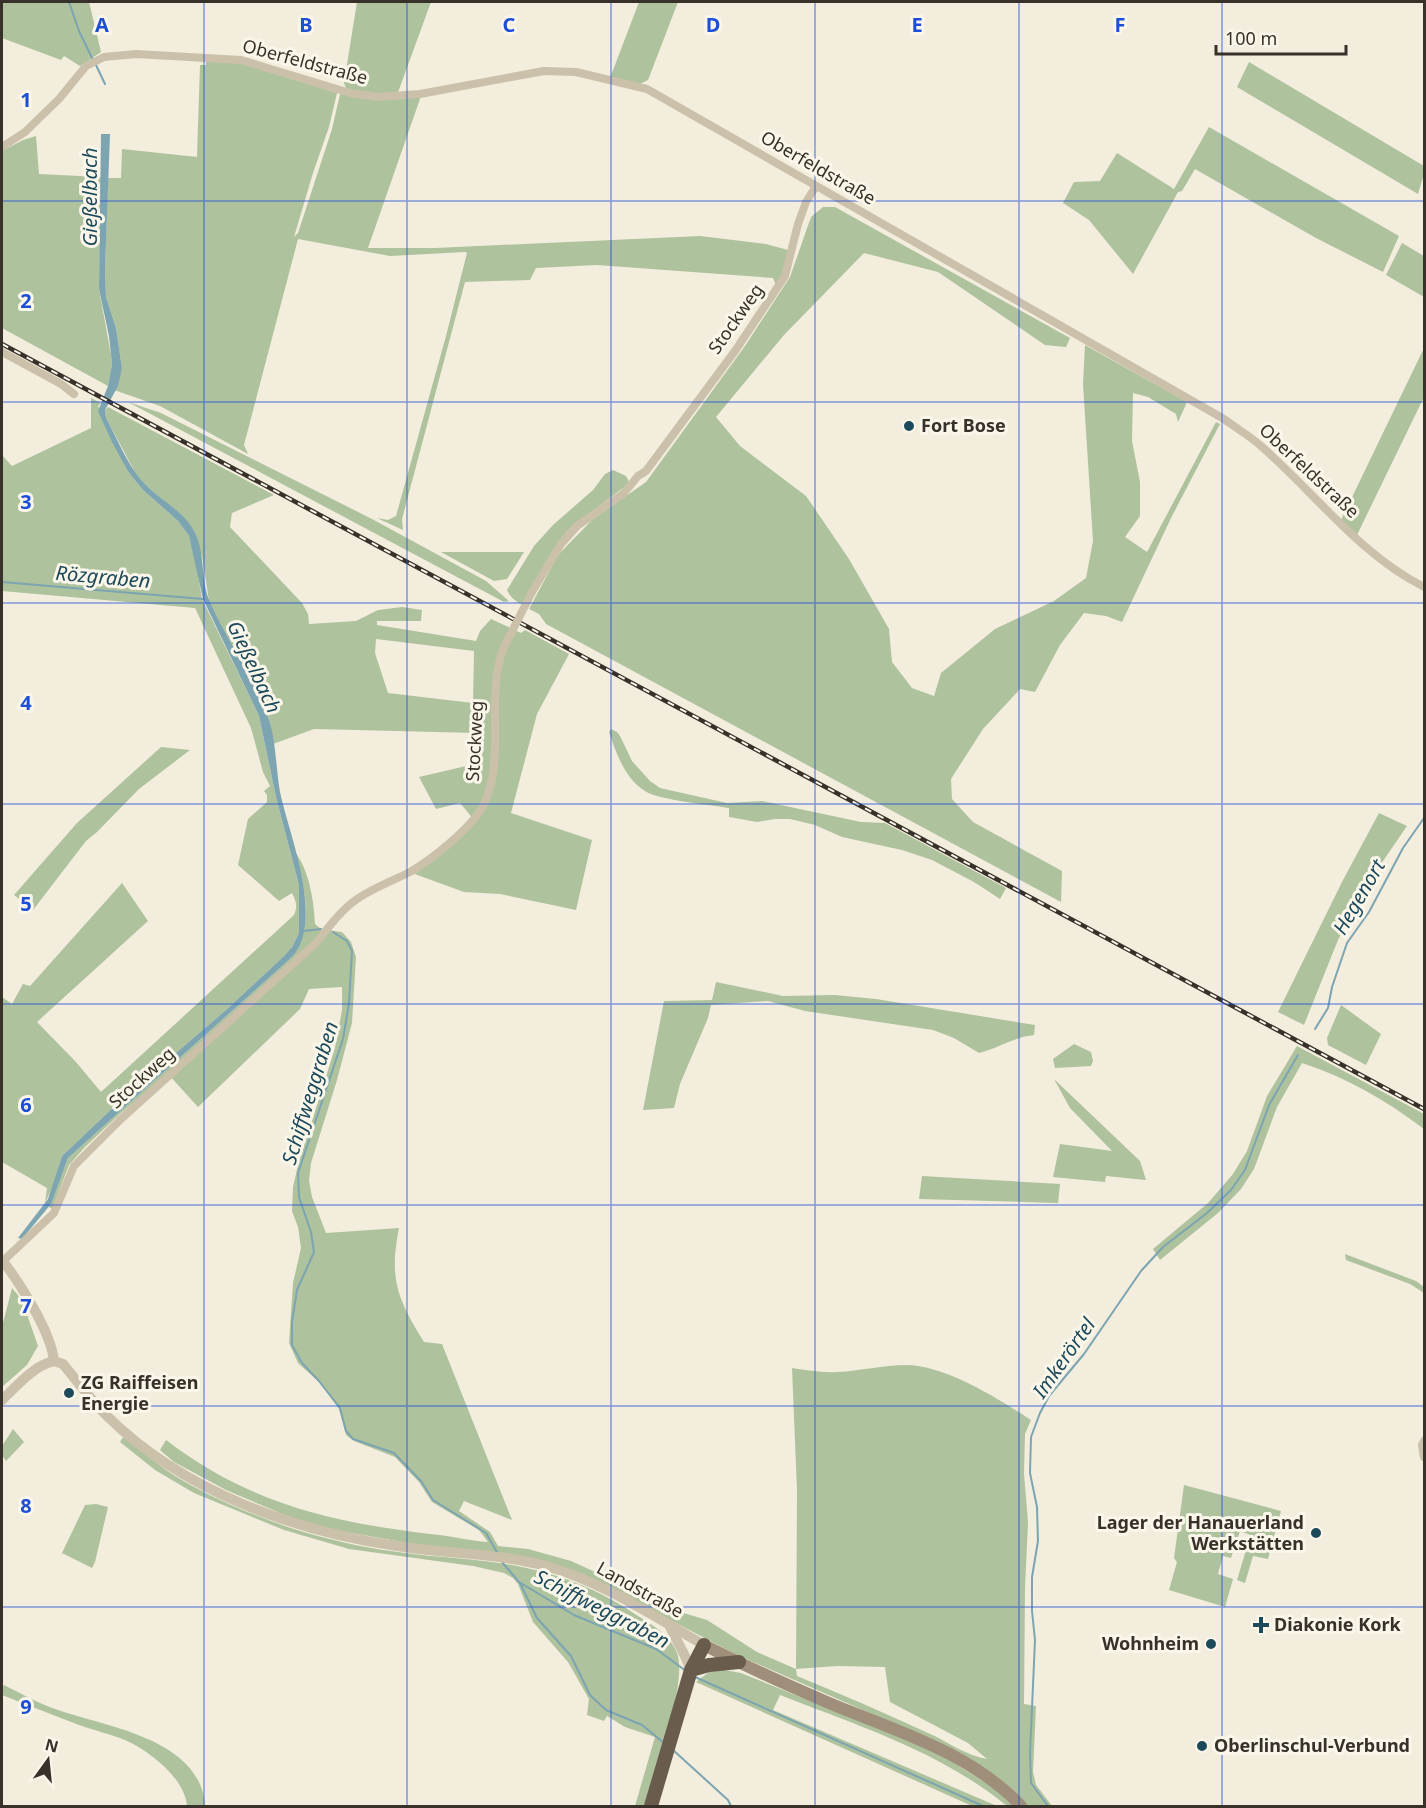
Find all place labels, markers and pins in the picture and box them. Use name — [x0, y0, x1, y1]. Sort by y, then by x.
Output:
place label: Fort Bose — [921, 413, 1006, 437]
marker: Fort Bose — [902, 419, 916, 433]
place label: ZG Raiffeisen Energie — [81, 1370, 198, 1415]
marker: ZG Raiffeisen Energie — [62, 1386, 76, 1400]
place label: Lager der Hanauerland Werkstätten — [1097, 1510, 1304, 1555]
marker: Lager der Hanauerland Werkstätten — [1309, 1526, 1323, 1540]
place label: Diakonie Kork — [1274, 1612, 1402, 1636]
marker: Diakonie Kork — [1252, 1616, 1270, 1634]
place label: Wohnheim — [1102, 1631, 1199, 1655]
marker: Wohnheim — [1204, 1637, 1218, 1651]
place label: Oberlinschul-Verbund — [1214, 1733, 1410, 1757]
marker: Oberlinschul-Verbund — [1195, 1739, 1209, 1753]

